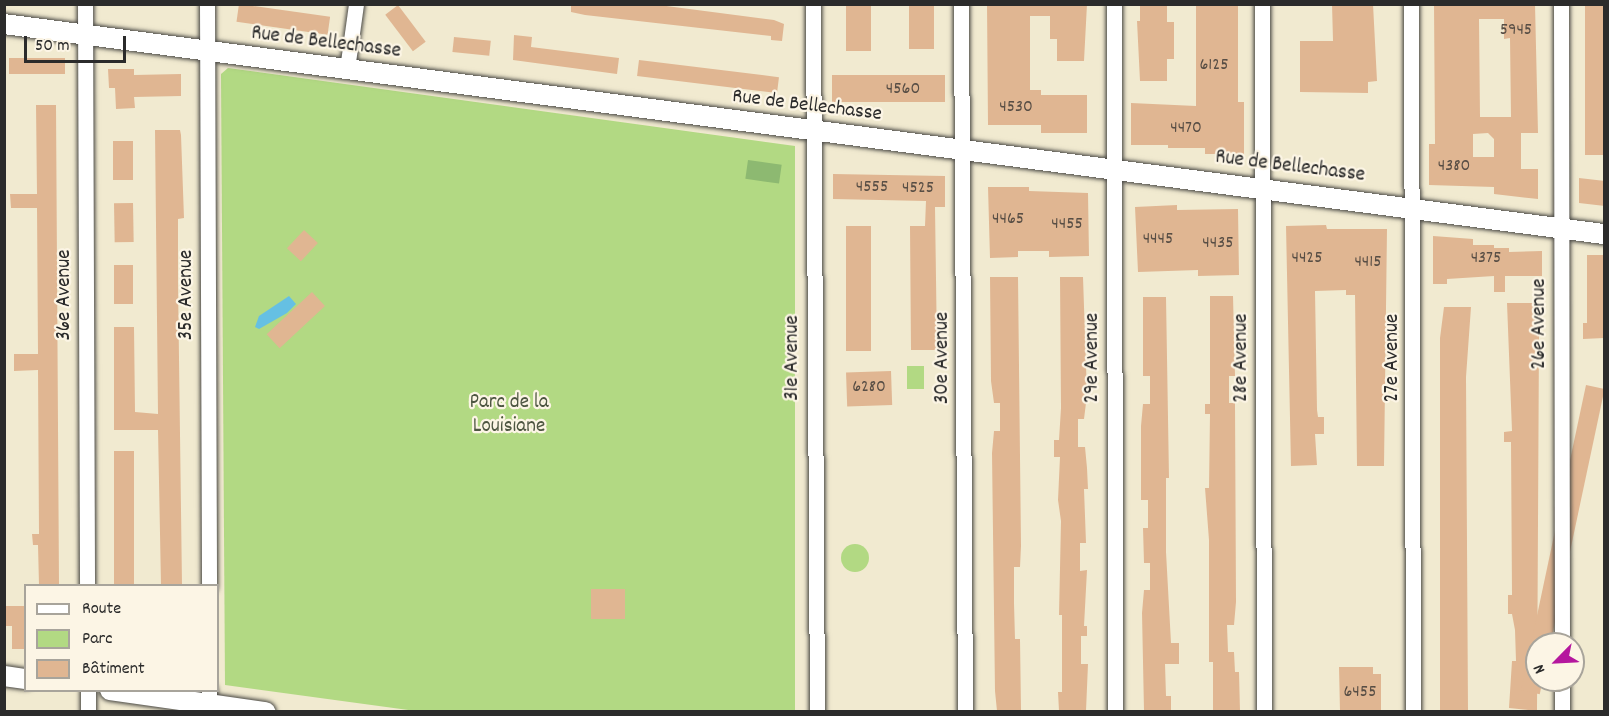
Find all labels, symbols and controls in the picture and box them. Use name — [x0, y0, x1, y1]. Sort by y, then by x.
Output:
house number: 5945 — [1500, 20, 1532, 42]
street label: Rue de Bellechasse — [250, 21, 402, 65]
scale bar — [27, 24, 129, 62]
text: 50 m — [35, 34, 70, 59]
house number: 6125 — [1200, 55, 1228, 77]
house number: 4560 — [886, 79, 920, 101]
street label: Rue de Bellechasse — [731, 84, 883, 128]
house number: 4530 — [999, 97, 1033, 119]
house number: 4470 — [1170, 118, 1202, 140]
street label: Rue de Bellechasse — [1214, 145, 1366, 189]
house number: 4380 — [1438, 156, 1470, 178]
house number: 4555 — [856, 177, 888, 199]
house number: 4525 — [902, 178, 934, 200]
house number: 4465 — [992, 209, 1024, 231]
house number: 4455 — [1051, 214, 1083, 236]
house number: 4445 — [1143, 229, 1173, 251]
house number: 4435 — [1202, 233, 1234, 255]
house number: 4425 — [1291, 248, 1323, 270]
house number: 4375 — [1471, 248, 1501, 270]
street label: 36e Avenue — [52, 249, 78, 341]
street label: 35e Avenue — [174, 250, 200, 340]
house number: 4415 — [1354, 252, 1382, 274]
street label: 26e Avenue — [1527, 279, 1553, 369]
street label: 30e Avenue — [930, 312, 956, 404]
street label: 29e Avenue — [1080, 313, 1106, 403]
street label: 28e Avenue — [1229, 313, 1255, 403]
street label: 27e Avenue — [1380, 314, 1406, 402]
street label: 31e Avenue — [780, 315, 806, 401]
house number: 6280 — [852, 377, 886, 399]
park label: Parc de la Louisiane — [469, 390, 549, 440]
legend — [24, 584, 219, 692]
text: Route — [82, 597, 121, 622]
text: Parc — [82, 627, 113, 652]
north arrow — [1525, 632, 1585, 692]
text: Bâtiment — [82, 657, 145, 682]
text: N — [1528, 660, 1552, 677]
house number: 6455 — [1344, 682, 1376, 704]

